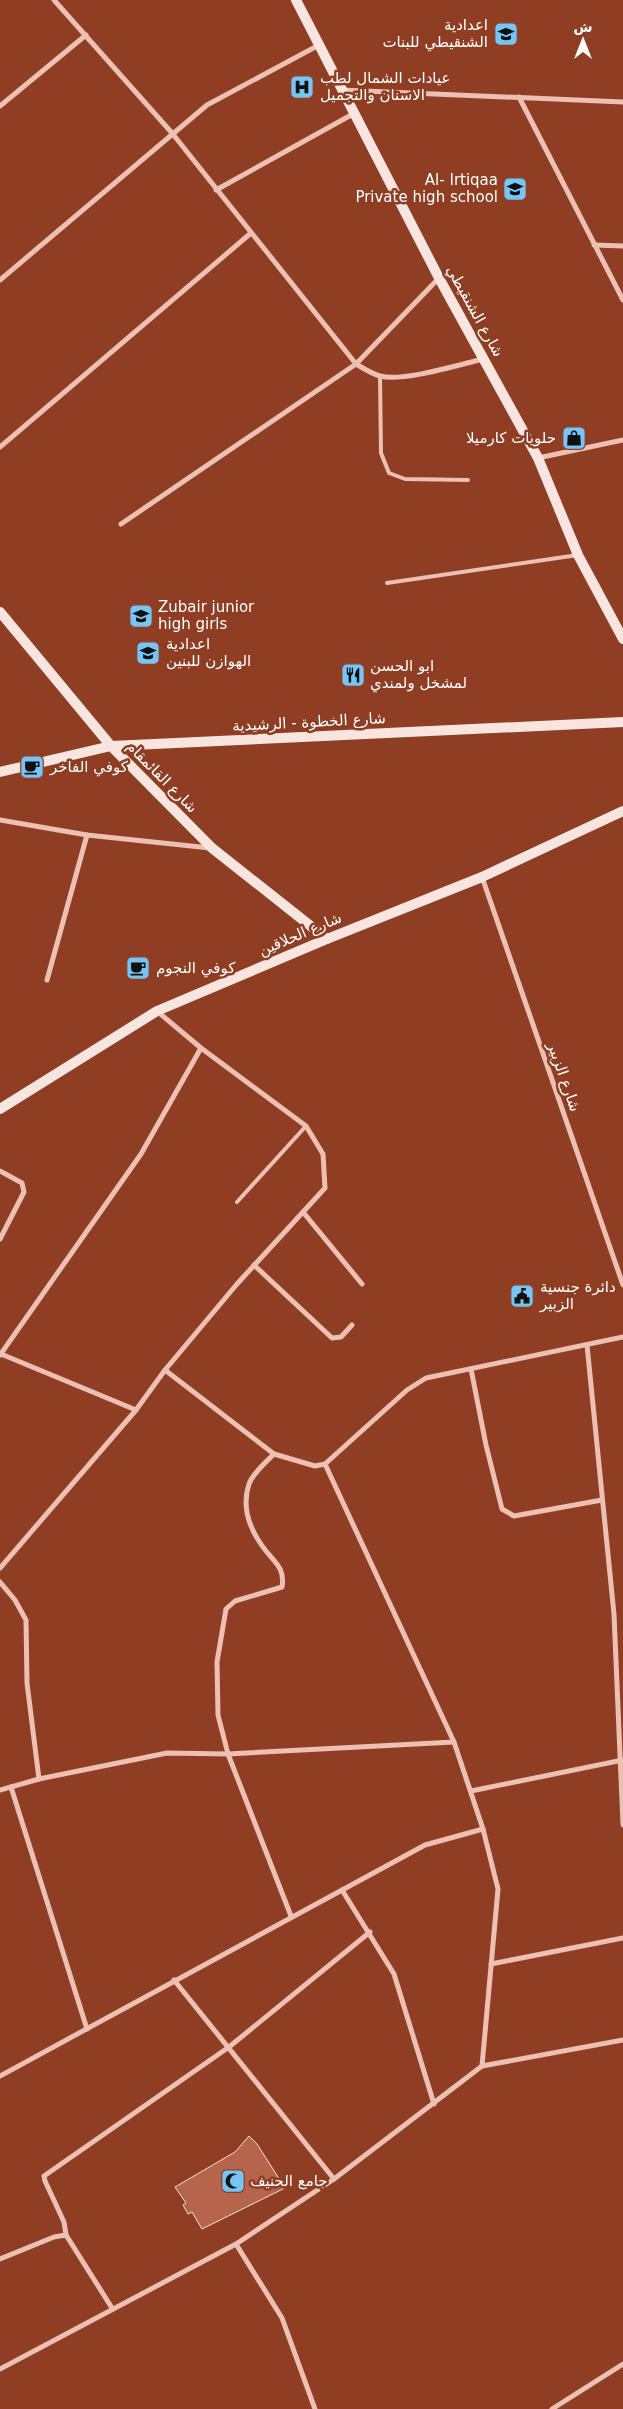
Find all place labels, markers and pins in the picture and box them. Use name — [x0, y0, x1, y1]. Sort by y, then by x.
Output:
place label: اعدادية الشنقيطي للبنات — [382, 16, 488, 52]
school or university icon: اعدادية الشنقيطي للبنات — [493, 21, 519, 47]
place label: عيادات الشمال لطب الاسنان والتجميل — [320, 69, 450, 104]
hospital icon: عيادات الشمال لطب الاسنان والتجميل — [289, 74, 315, 100]
place label: Al- Irtiqaa Private high school — [355, 171, 498, 206]
school or university icon: Al- Irtiqaa Private high school — [502, 176, 528, 202]
shop icon: حلويات كارميلا — [561, 425, 587, 451]
place label: حلويات كارميلا — [466, 429, 556, 447]
place label: Zubair junior high girls — [158, 598, 255, 633]
school or university icon: Zubair junior high girls — [128, 603, 154, 629]
place label: اعدادية الهوازن للبنين — [166, 635, 251, 670]
school or university icon: اعدادية الهوازن للبنين — [135, 640, 161, 666]
place label: ابو الحسن لمشخل ولمندي — [370, 657, 467, 693]
restaurant icon: ابو الحسن لمشخل ولمندي — [340, 662, 366, 688]
cafe icon: كوفي الفاخر — [19, 754, 45, 780]
place label: كوفي الفاخر — [49, 758, 129, 777]
cafe icon: كوفي النجوم — [125, 955, 151, 981]
place label: كوفي النجوم — [156, 959, 236, 978]
place label: دائرة جنسية الزبير — [539, 1278, 616, 1313]
public building icon: دائرة جنسية الزبير — [509, 1283, 535, 1309]
mosque icon: جامع الحنيف — [220, 2168, 246, 2194]
place label: جامع الحنيف — [250, 2172, 328, 2190]

